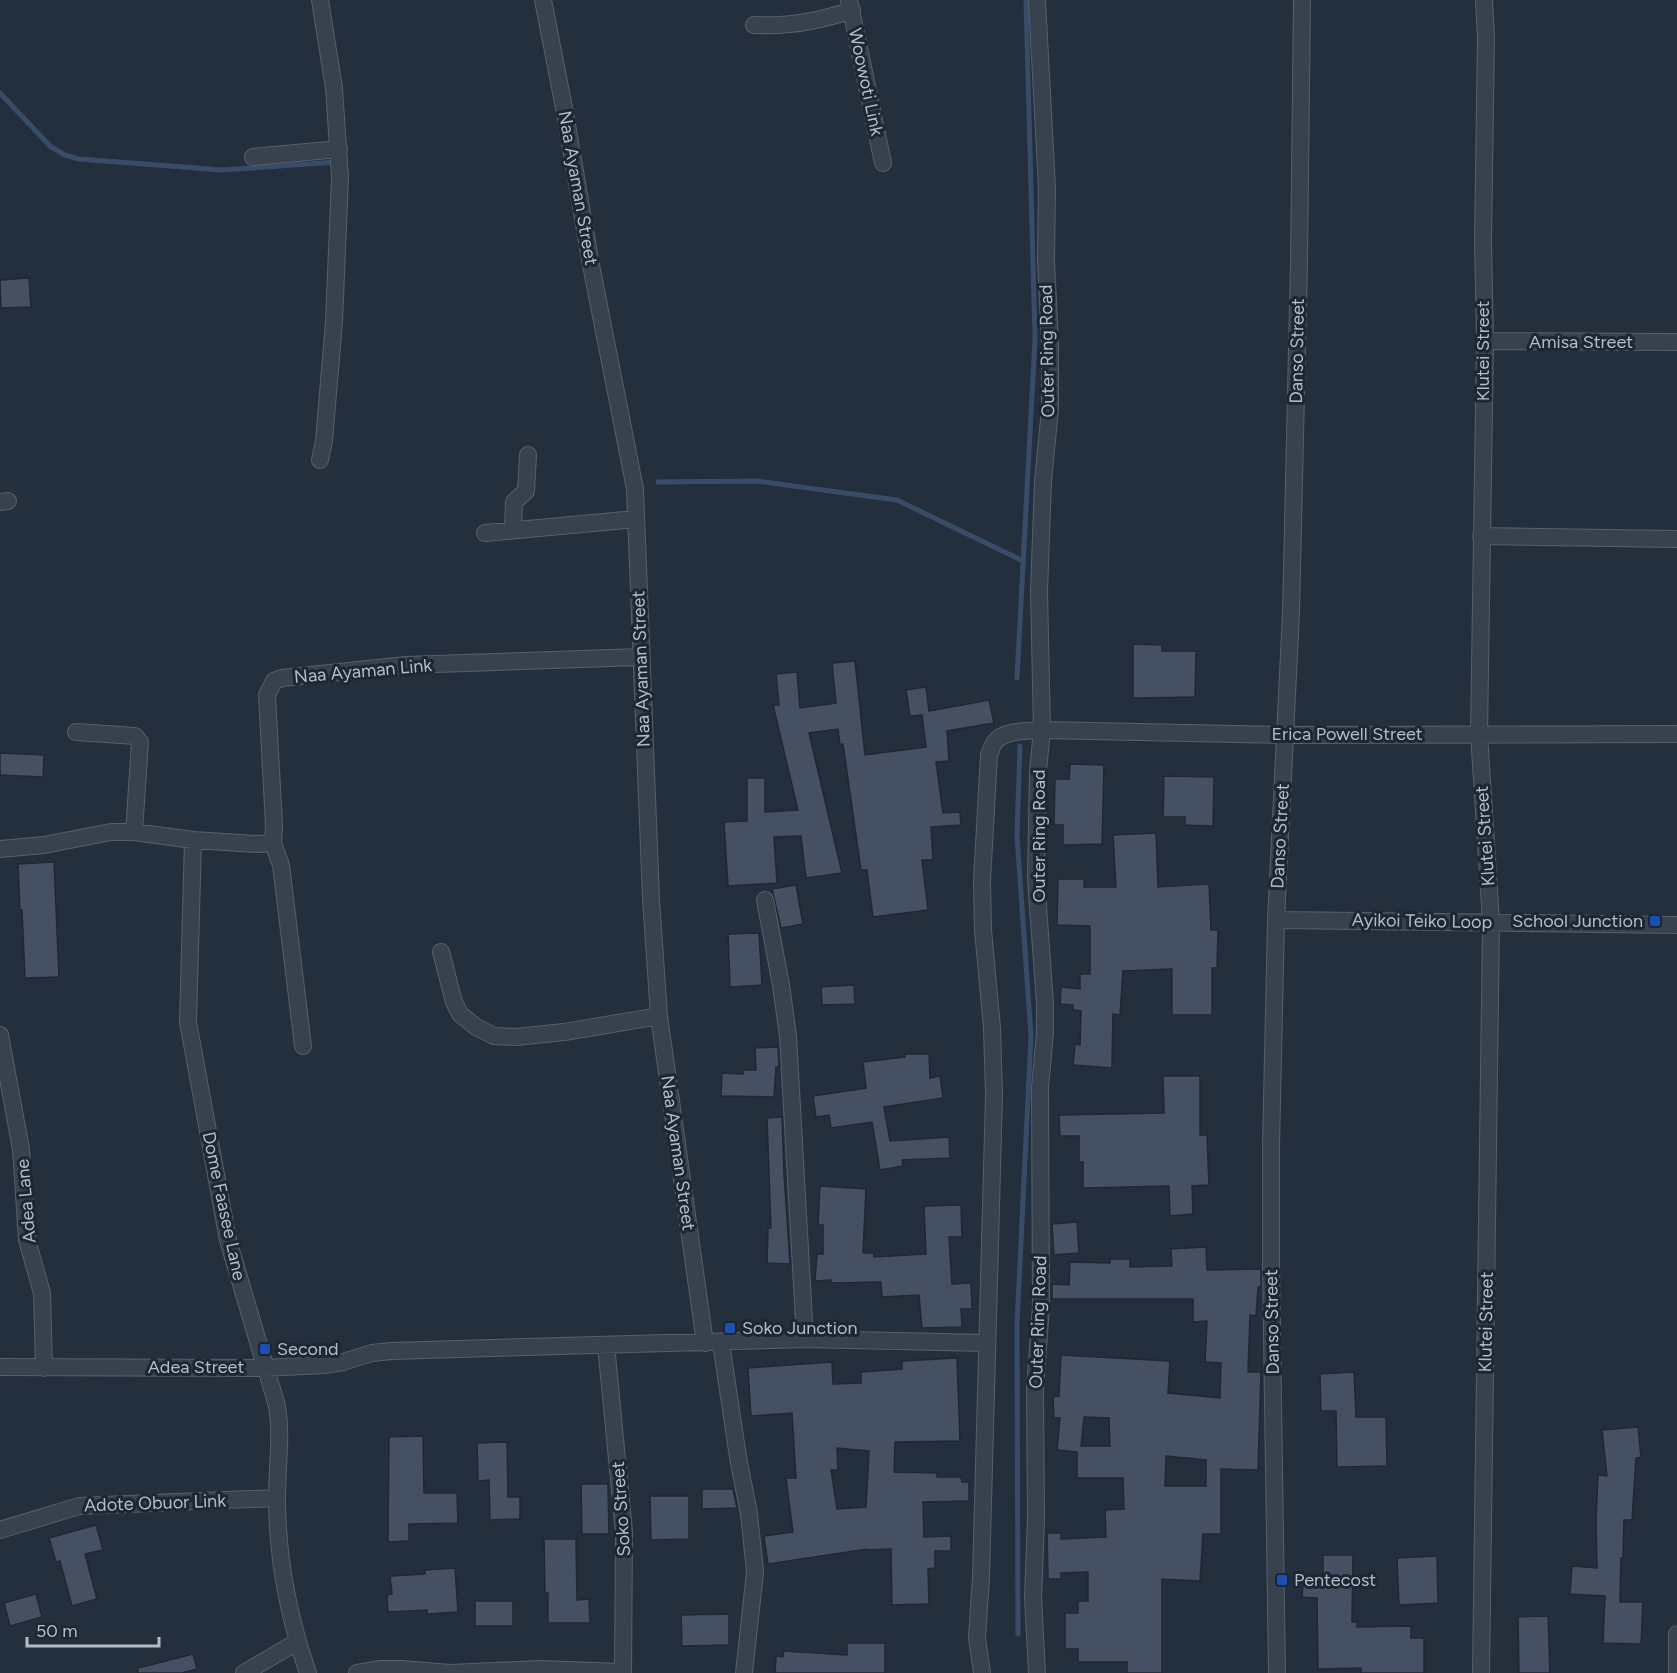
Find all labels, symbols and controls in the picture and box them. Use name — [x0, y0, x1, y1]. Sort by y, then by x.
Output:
street label: Woowoti Link — [844, 26, 888, 138]
street label: Naa Ayaman Street — [554, 109, 602, 267]
street label: Outer Ring Road — [1035, 284, 1059, 418]
street label: Danso Street — [1285, 298, 1309, 404]
street label: Klutei Street — [1472, 301, 1494, 401]
street label: Amisa Street — [1529, 331, 1633, 353]
street label: Naa Ayaman Street — [627, 590, 655, 748]
street label: Naa Ayaman Link — [293, 654, 433, 688]
street label: Erica Powell Street — [1271, 723, 1423, 745]
street label: Outer Ring Road — [1028, 769, 1050, 903]
street label: Danso Street — [1266, 783, 1294, 889]
street label: Klutei Street — [1471, 785, 1499, 887]
street label: Ayikoi Teiko Loop — [1352, 909, 1492, 933]
place label: School Junction — [1512, 910, 1643, 932]
marker: School Junction — [1648, 914, 1662, 928]
street label: Naa Ayaman Street — [656, 1074, 700, 1232]
street label: Dome Faasee Lane — [198, 1130, 251, 1282]
street label: Adea Lane — [11, 1158, 41, 1244]
street label: Outer Ring Road — [1025, 1255, 1051, 1389]
street label: Danso Street — [1260, 1269, 1284, 1375]
street label: Klutei Street — [1474, 1271, 1498, 1372]
place label: Soko Junction — [742, 1317, 857, 1339]
marker: Soko Junction — [723, 1321, 737, 1335]
place label: Second — [277, 1338, 339, 1360]
marker: Second — [258, 1342, 272, 1356]
street label: Adea Street — [148, 1356, 244, 1378]
street label: Soko Street — [607, 1460, 635, 1557]
street label: Adote Obuor Link — [84, 1490, 227, 1516]
place label: Pentecost — [1294, 1569, 1376, 1591]
marker: Pentecost — [1275, 1573, 1289, 1587]
scale bar — [27, 1610, 159, 1648]
text: 50 m — [36, 1620, 78, 1642]

